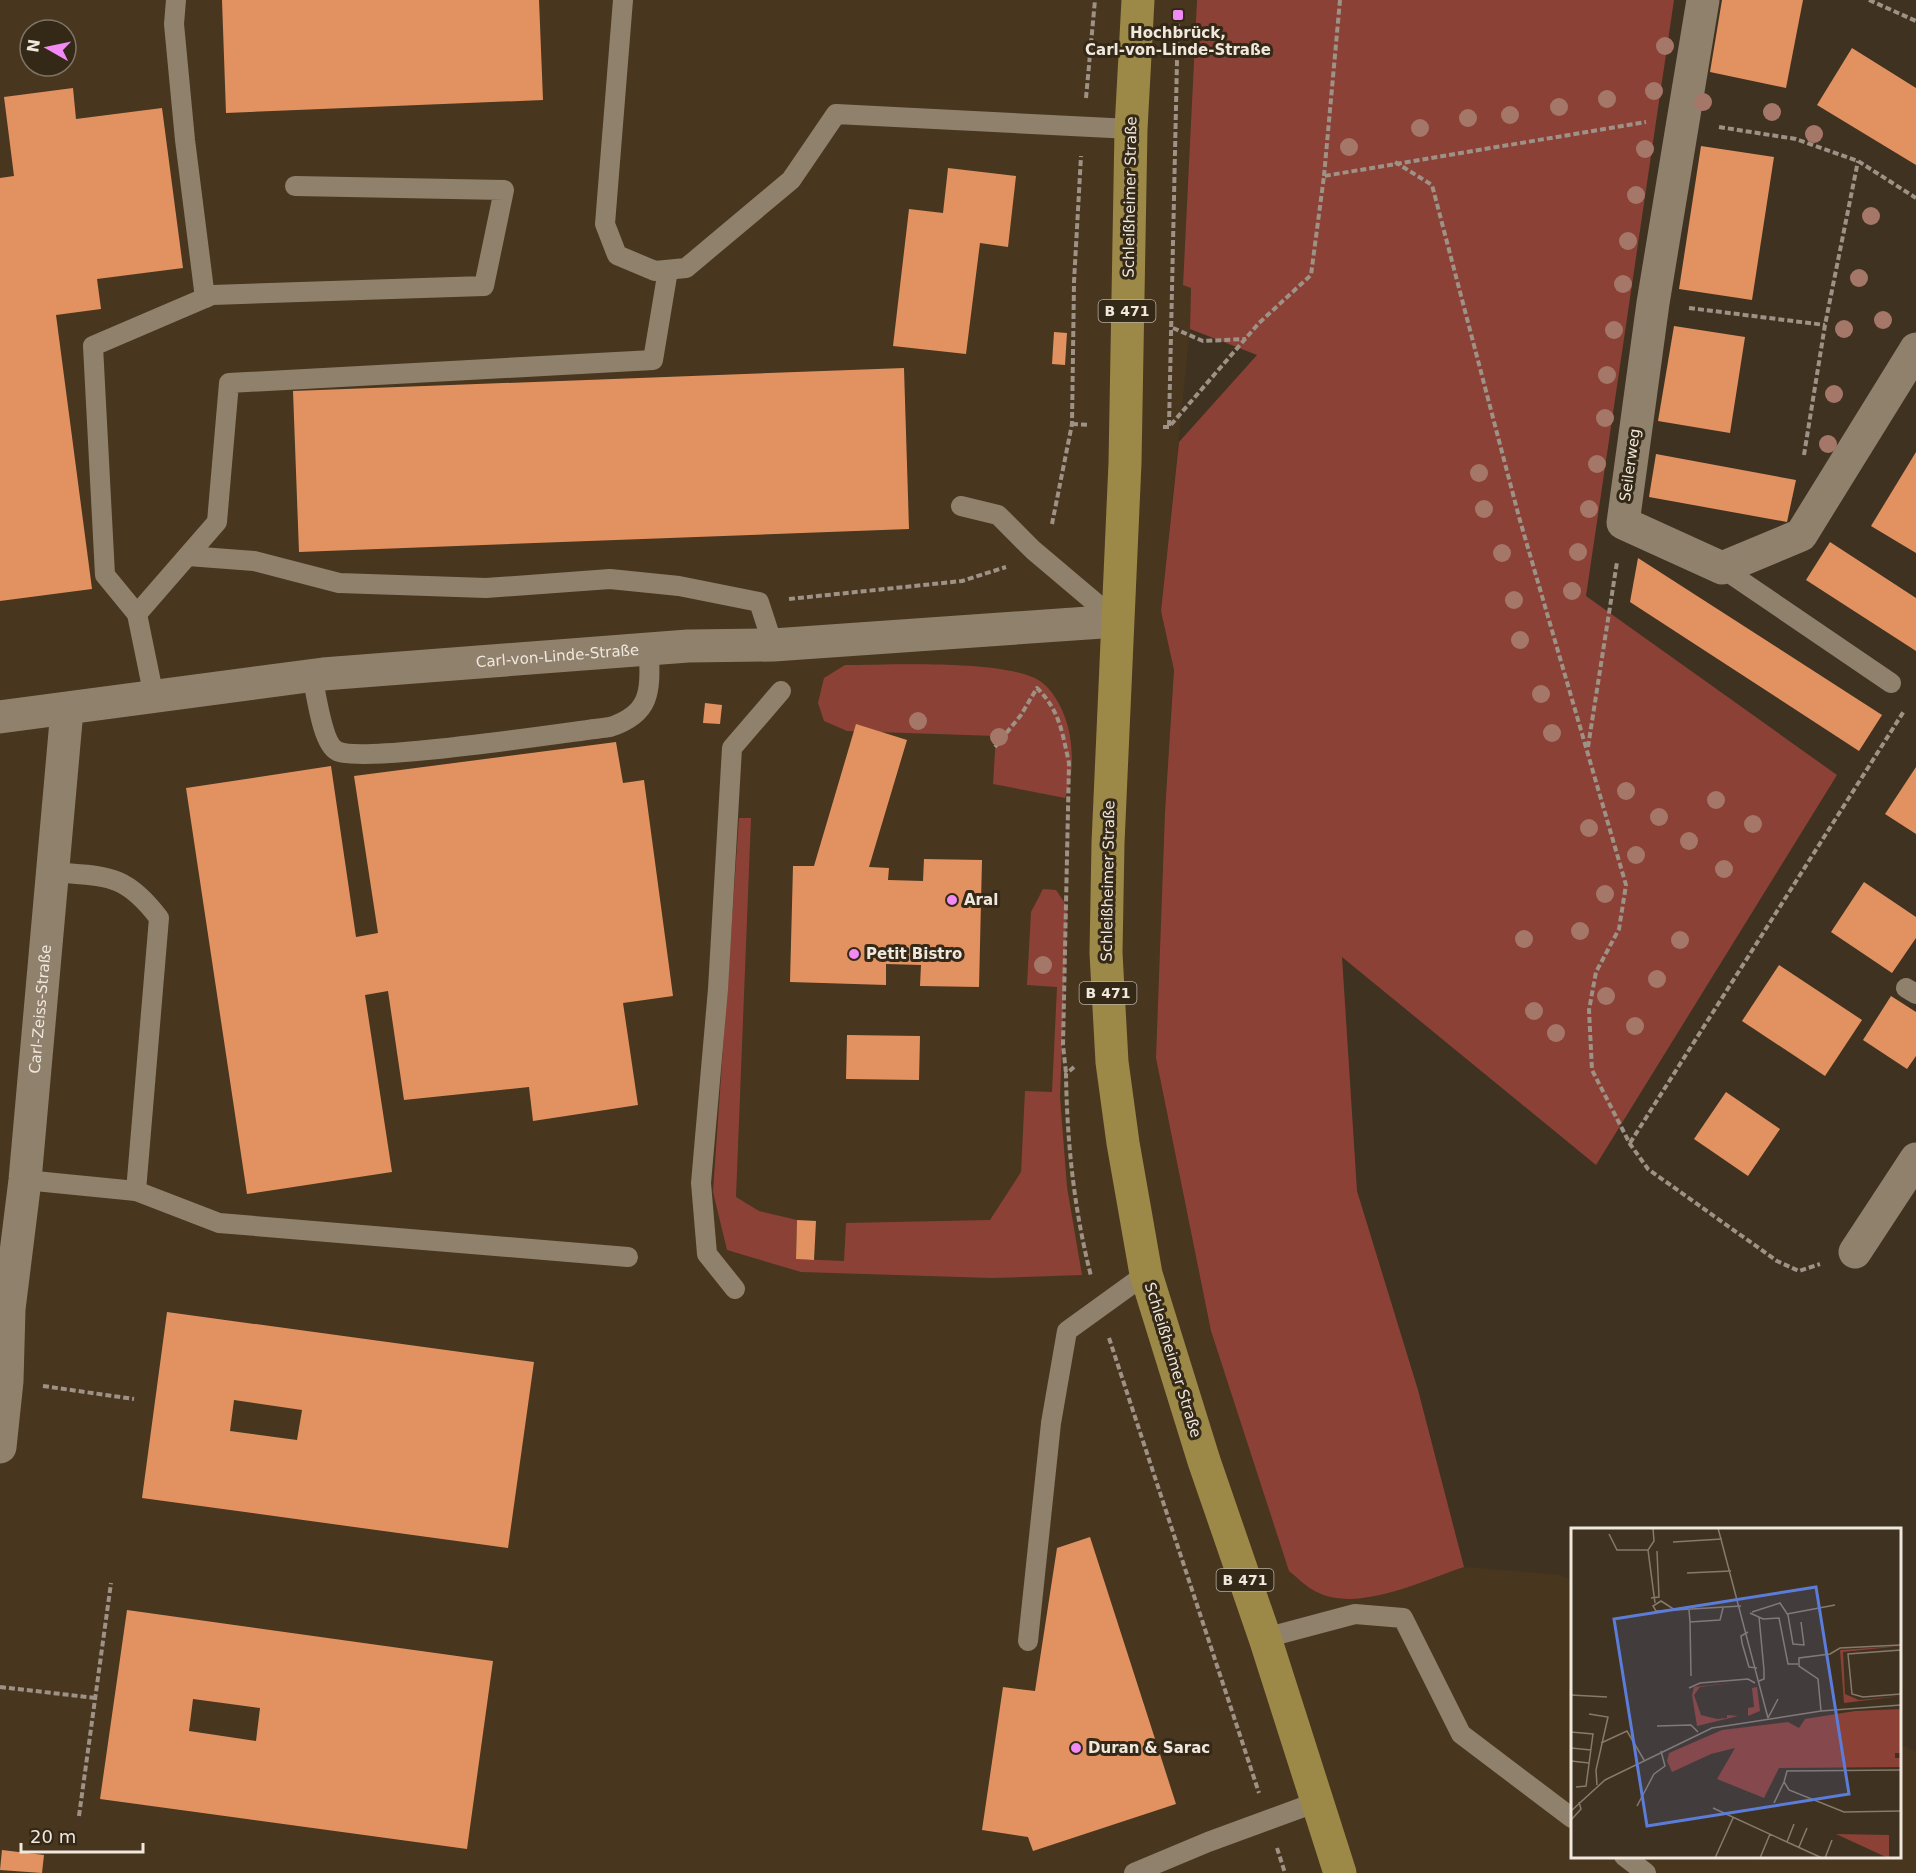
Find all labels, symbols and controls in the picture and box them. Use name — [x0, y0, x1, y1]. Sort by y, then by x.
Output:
marker: Hochbrück, Carl-von-Linde-Straße — [1171, 8, 1185, 22]
north arrow — [18, 18, 78, 78]
place label: Hochbrück, Carl-von-Linde-Straße — [1085, 24, 1271, 59]
text: N — [23, 38, 44, 54]
street label: Schleißheimer Straße — [1120, 116, 1140, 278]
road number: B 471 — [1098, 300, 1156, 322]
street label: Seilerweg — [1616, 427, 1644, 503]
street label: Carl-von-Linde-Straße — [475, 641, 640, 671]
street label: Schleißheimer Straße — [1098, 800, 1118, 962]
place label: Aral — [964, 891, 998, 909]
marker: Aral — [945, 893, 959, 907]
street label: Carl-Zeiss-Straße — [26, 944, 55, 1074]
place label: Petit Bistro — [866, 945, 962, 963]
marker: Petit Bistro — [847, 947, 861, 961]
road number: B 471 — [1080, 982, 1136, 1004]
street label: Schleißheimer Straße — [1141, 1280, 1205, 1440]
inset map — [1571, 1528, 1901, 1858]
road number: B 471 — [1216, 1569, 1274, 1591]
place label: Duran & Sarac — [1088, 1739, 1210, 1757]
marker: Duran & Sarac — [1069, 1741, 1083, 1755]
scale bar — [21, 1816, 142, 1854]
text: 20 m — [30, 1826, 76, 1847]

